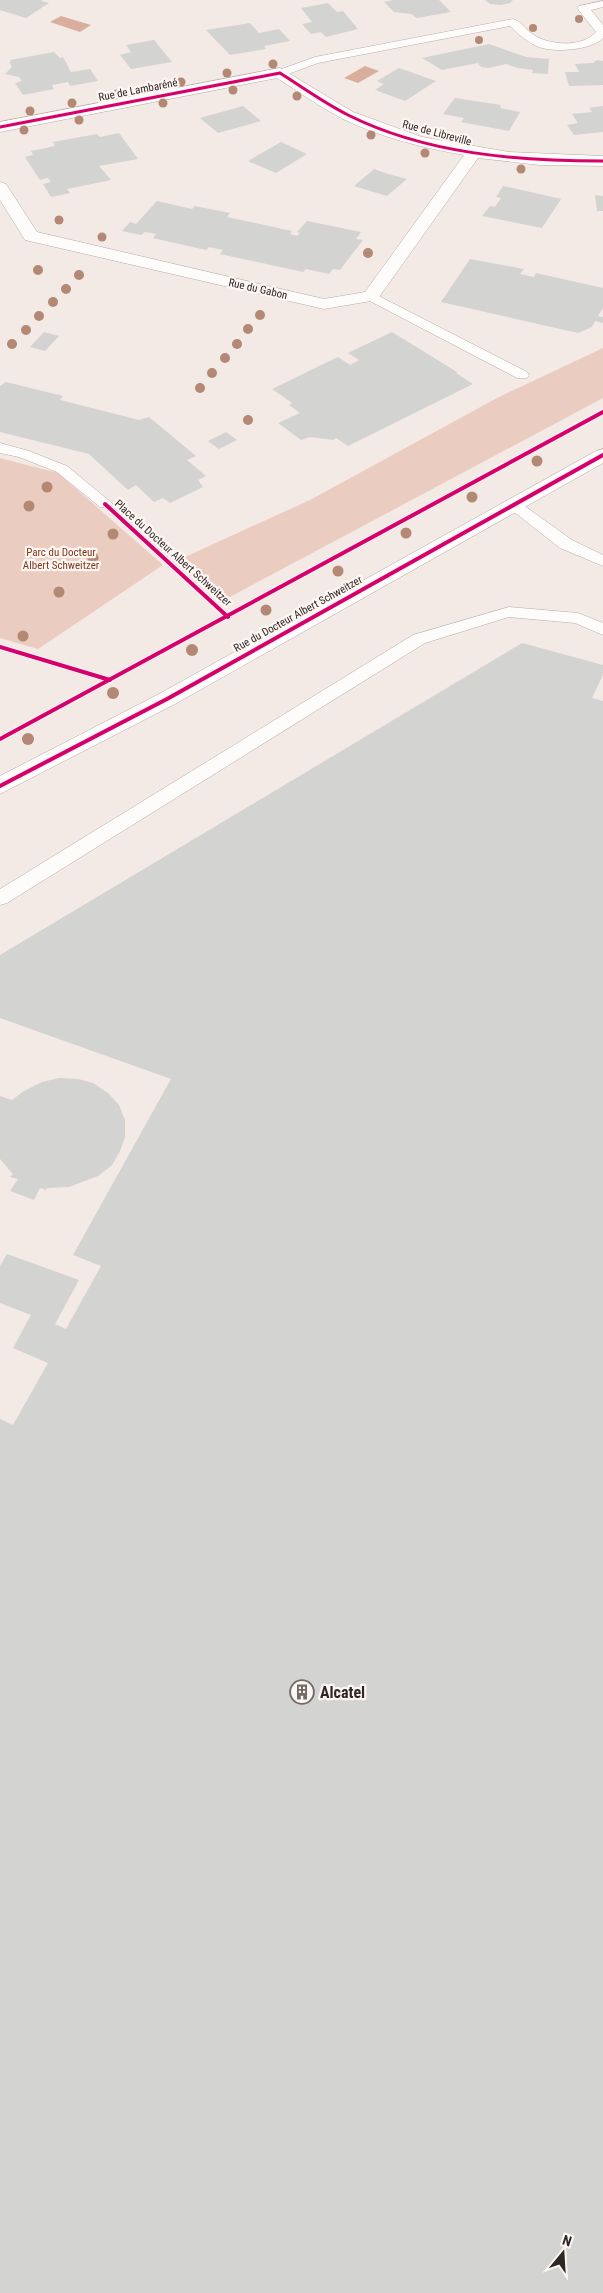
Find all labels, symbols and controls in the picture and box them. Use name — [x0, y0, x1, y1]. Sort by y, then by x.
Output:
street label: Rue de Lambaréné — [97, 76, 179, 104]
street label: Rue de Libreville — [401, 118, 473, 148]
street label: Rue du Gabon — [227, 276, 289, 302]
street label: Place du Docteur Albert Schweitzer — [112, 497, 235, 609]
park label: Parc du Docteur Albert Schweitzer — [23, 546, 100, 572]
street label: Rue du Docteur Albert Schweitzer — [231, 573, 365, 655]
building icon: Alcatel — [289, 1679, 315, 1705]
place label: Alcatel — [320, 1683, 365, 1702]
north arrow — [538, 2228, 588, 2278]
text: N — [560, 2232, 574, 2250]

